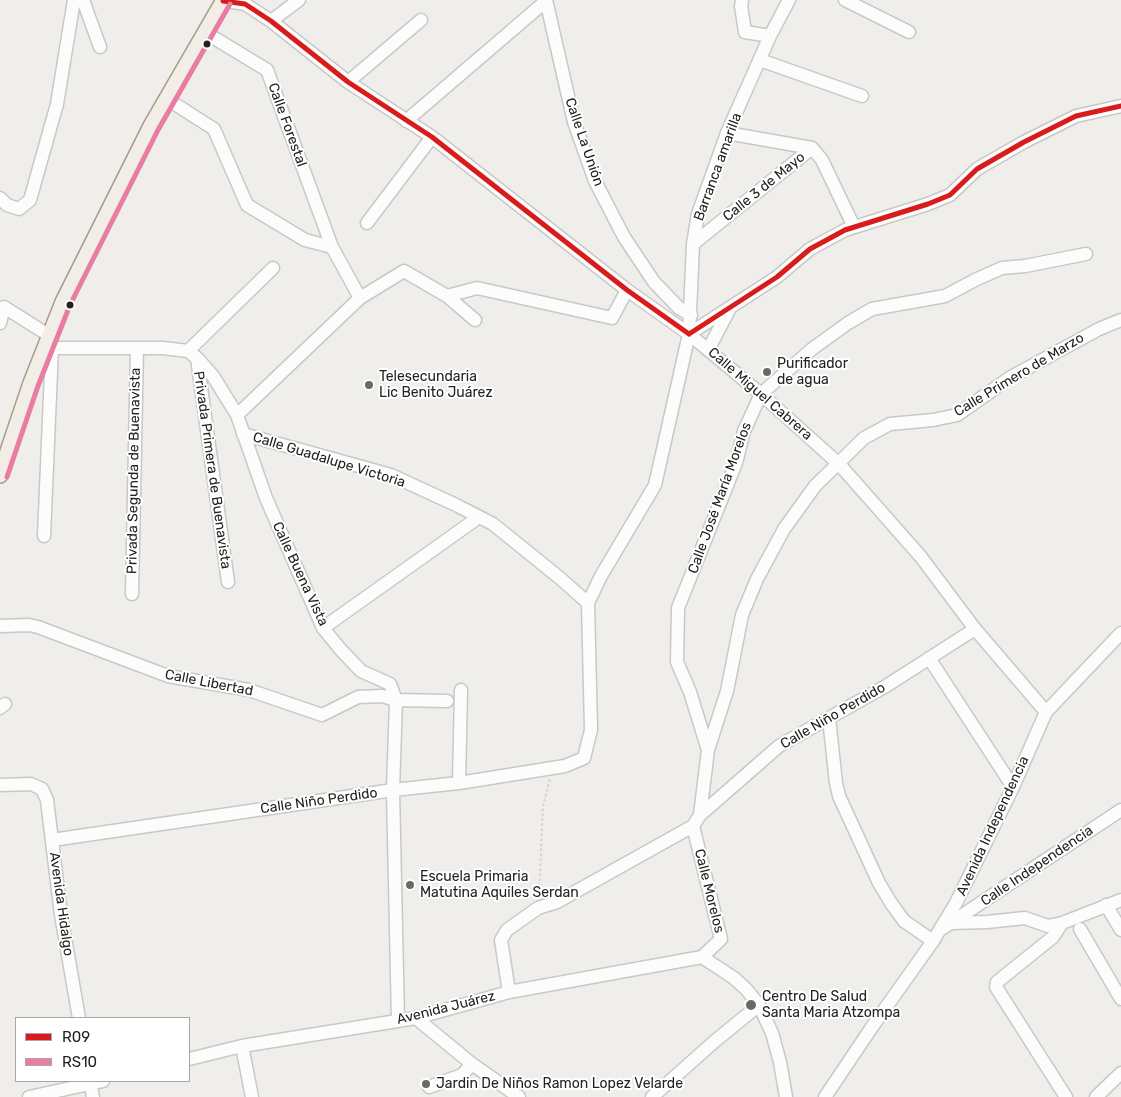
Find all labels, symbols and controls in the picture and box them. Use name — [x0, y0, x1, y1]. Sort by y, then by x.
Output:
unlabelled marker — [202, 39, 212, 49]
street label: Calle Forestal — [264, 81, 310, 169]
street label: Calle La Unión — [561, 96, 607, 188]
street label: Barranca amarilla — [691, 111, 745, 223]
street label: Calle 3 de Mayo — [720, 149, 808, 225]
unlabelled marker — [65, 300, 75, 310]
street label: Calle Primero de Marzo — [951, 330, 1087, 420]
street label: Calle Miguel Cabrera — [705, 344, 815, 444]
place label: Purificador de agua — [777, 356, 848, 388]
marker: Purificador de agua — [761, 366, 773, 378]
street label: Privada Segunda de Buenavista — [124, 368, 144, 574]
place label: Telesecundaria Lic Benito Juárez — [379, 369, 493, 402]
street label: Privada Primera de Buenavista — [190, 370, 234, 570]
marker: Telesecundaria Lic Benito Juárez — [363, 379, 375, 391]
street label: Calle José María Morelos — [685, 420, 755, 576]
street label: Calle Guadalupe Victoria — [251, 429, 407, 491]
street label: Calle Buena Vista — [268, 519, 332, 629]
street label: Calle Libertad — [164, 666, 254, 700]
street label: Calle Niño Perdido — [778, 679, 888, 753]
street label: Avenida Independencia — [953, 753, 1033, 899]
street label: Calle Niño Perdido — [259, 784, 379, 818]
street label: Calle Independencia — [978, 822, 1096, 910]
street label: Calle Morelos — [690, 847, 728, 935]
street label: Avenida Hidalgo — [45, 851, 77, 957]
place label: Escuela Primaria Matutina Aquiles Serdan — [420, 869, 579, 902]
marker: Escuela Primaria Matutina Aquiles Serdan — [404, 879, 416, 891]
street label: Avenida Juárez — [395, 988, 497, 1028]
place label: Centro De Salud Santa Maria Atzompa — [762, 989, 900, 1022]
marker: Centro De Salud Santa Maria Atzompa — [744, 998, 758, 1012]
legend — [15, 1017, 190, 1082]
text: R09 — [62, 1028, 90, 1046]
text: RS10 — [62, 1053, 97, 1071]
place label: Jardin De Niños Ramon Lopez Velarde — [436, 1076, 683, 1092]
marker: Jardin De Niños Ramon Lopez Velarde — [420, 1078, 432, 1090]

